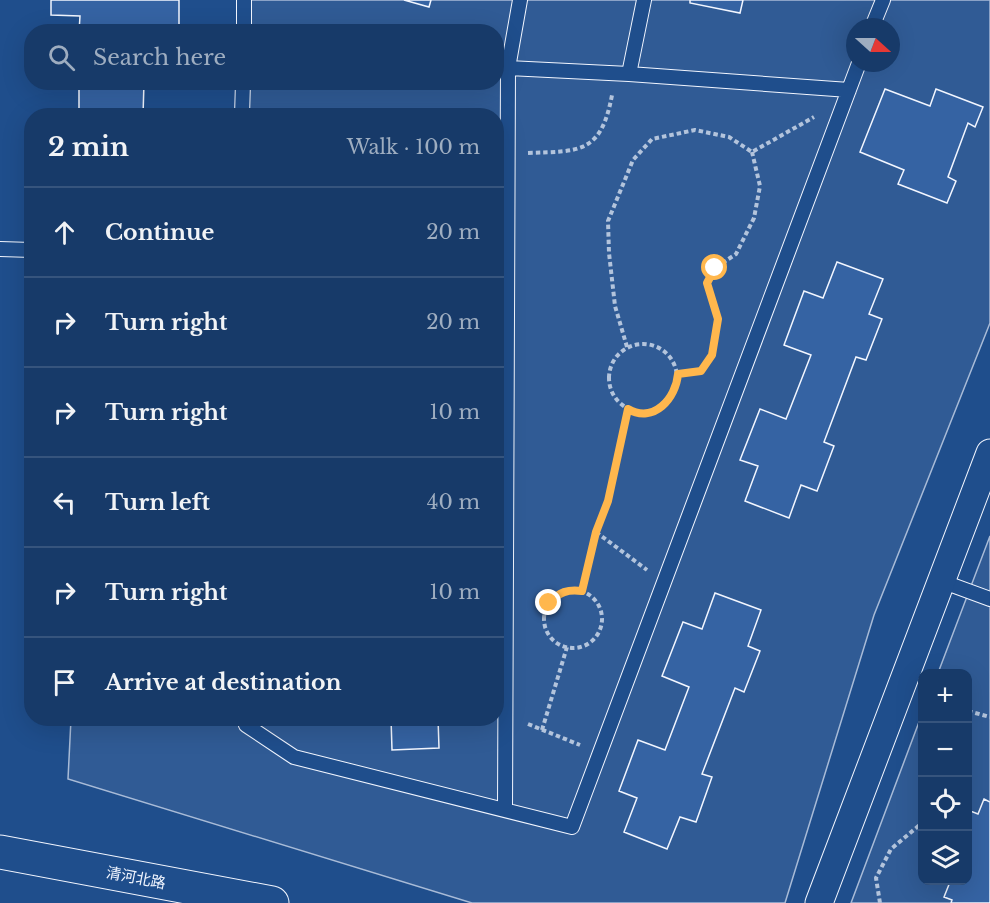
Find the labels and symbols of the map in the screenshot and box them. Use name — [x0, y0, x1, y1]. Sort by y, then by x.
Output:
north arrow — [846, 18, 900, 72]
route start — [701, 254, 727, 280]
route end — [535, 589, 561, 615]
street label: 清河北路 — [105, 862, 167, 893]

